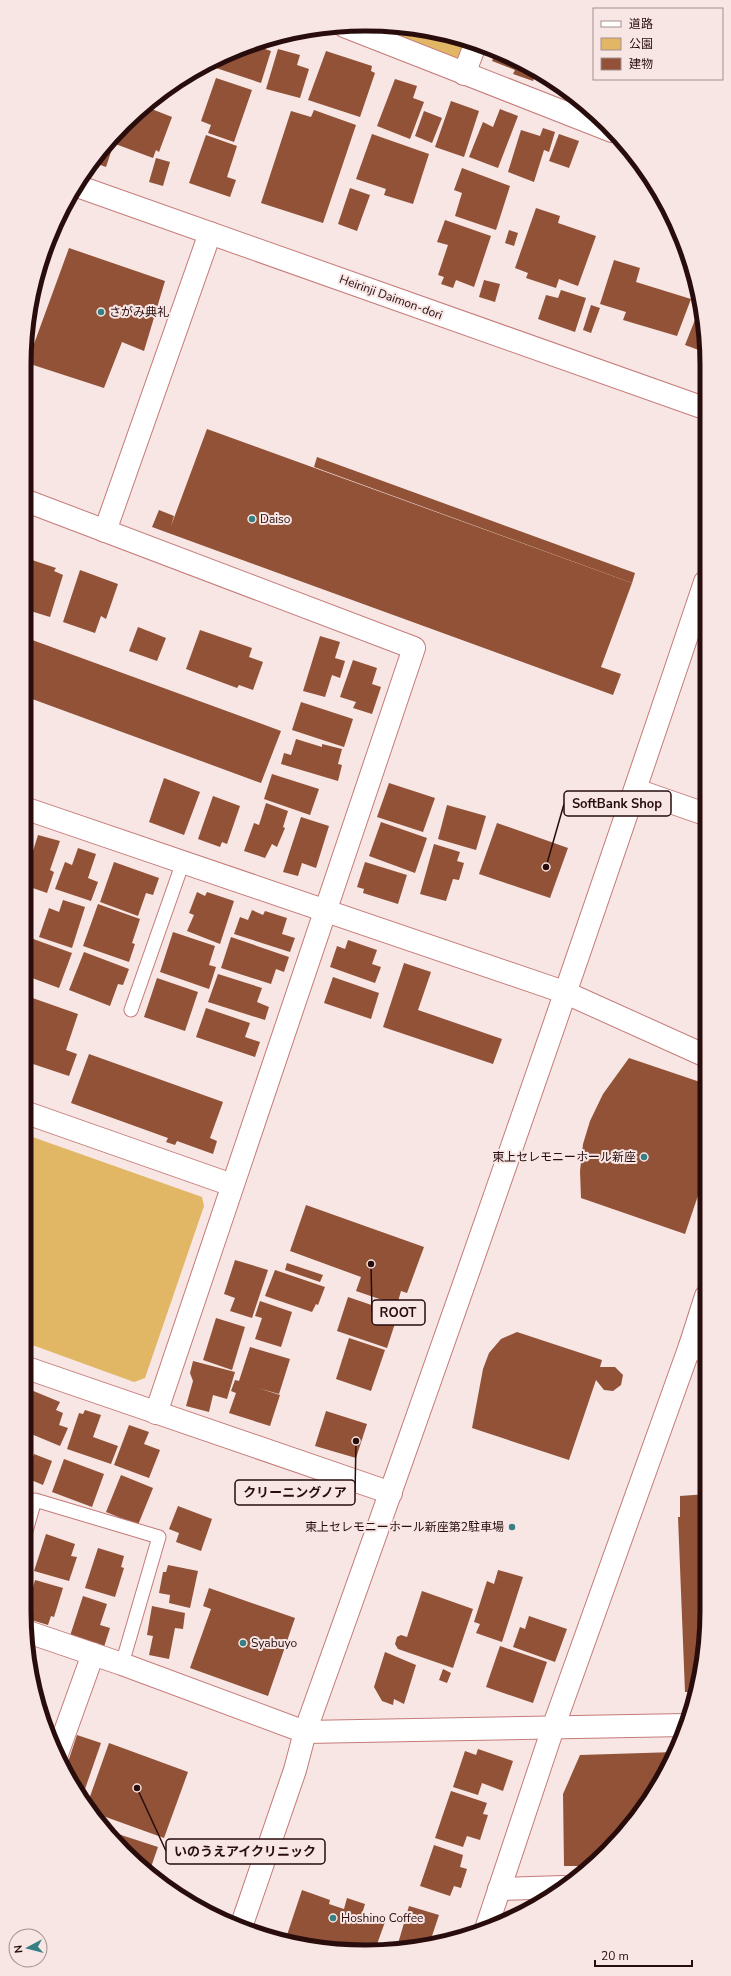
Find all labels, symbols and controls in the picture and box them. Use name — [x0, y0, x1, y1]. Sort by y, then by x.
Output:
legend — [593, 8, 723, 80]
text: 道路 — [629, 16, 653, 32]
text: 公園 — [629, 36, 653, 52]
text: 建物 — [629, 56, 653, 72]
street label: Heirinji Daimon-dori — [337, 271, 445, 323]
place label: さがみ典礼 — [109, 304, 169, 320]
marker: さがみ典礼 — [96, 307, 106, 317]
place label: Daiso — [260, 511, 291, 527]
marker: Daiso — [247, 514, 257, 524]
callout: SoftBank Shop — [564, 791, 671, 816]
text: SoftBank Shop — [572, 795, 662, 813]
place label: 東上セレモニーホール新座 — [492, 1149, 636, 1165]
marker: 東上セレモニーホール新座 — [639, 1152, 649, 1162]
callout: ROOT — [372, 1300, 425, 1325]
text: ROOT — [380, 1304, 417, 1322]
callout: クリーニングノア — [235, 1480, 355, 1505]
text: クリーニングノア — [243, 1484, 347, 1502]
place label: 東上セレモニーホール新座第2駐車場 — [305, 1519, 504, 1535]
marker: 東上セレモニーホール新座第2駐車場 — [507, 1522, 517, 1532]
place label: Syabuyo — [251, 1635, 298, 1651]
marker: Syabuyo — [238, 1638, 248, 1648]
callout: いのうえアイクリニック — [166, 1839, 325, 1864]
text: いのうえアイクリニック — [174, 1843, 316, 1861]
place label: Hoshino Coffee — [341, 1910, 423, 1926]
marker: Hoshino Coffee — [328, 1913, 338, 1923]
north arrow — [8, 1928, 48, 1968]
scale bar — [595, 1942, 692, 1968]
text: N — [11, 1944, 27, 1954]
text: 20 m — [601, 1948, 629, 1964]

